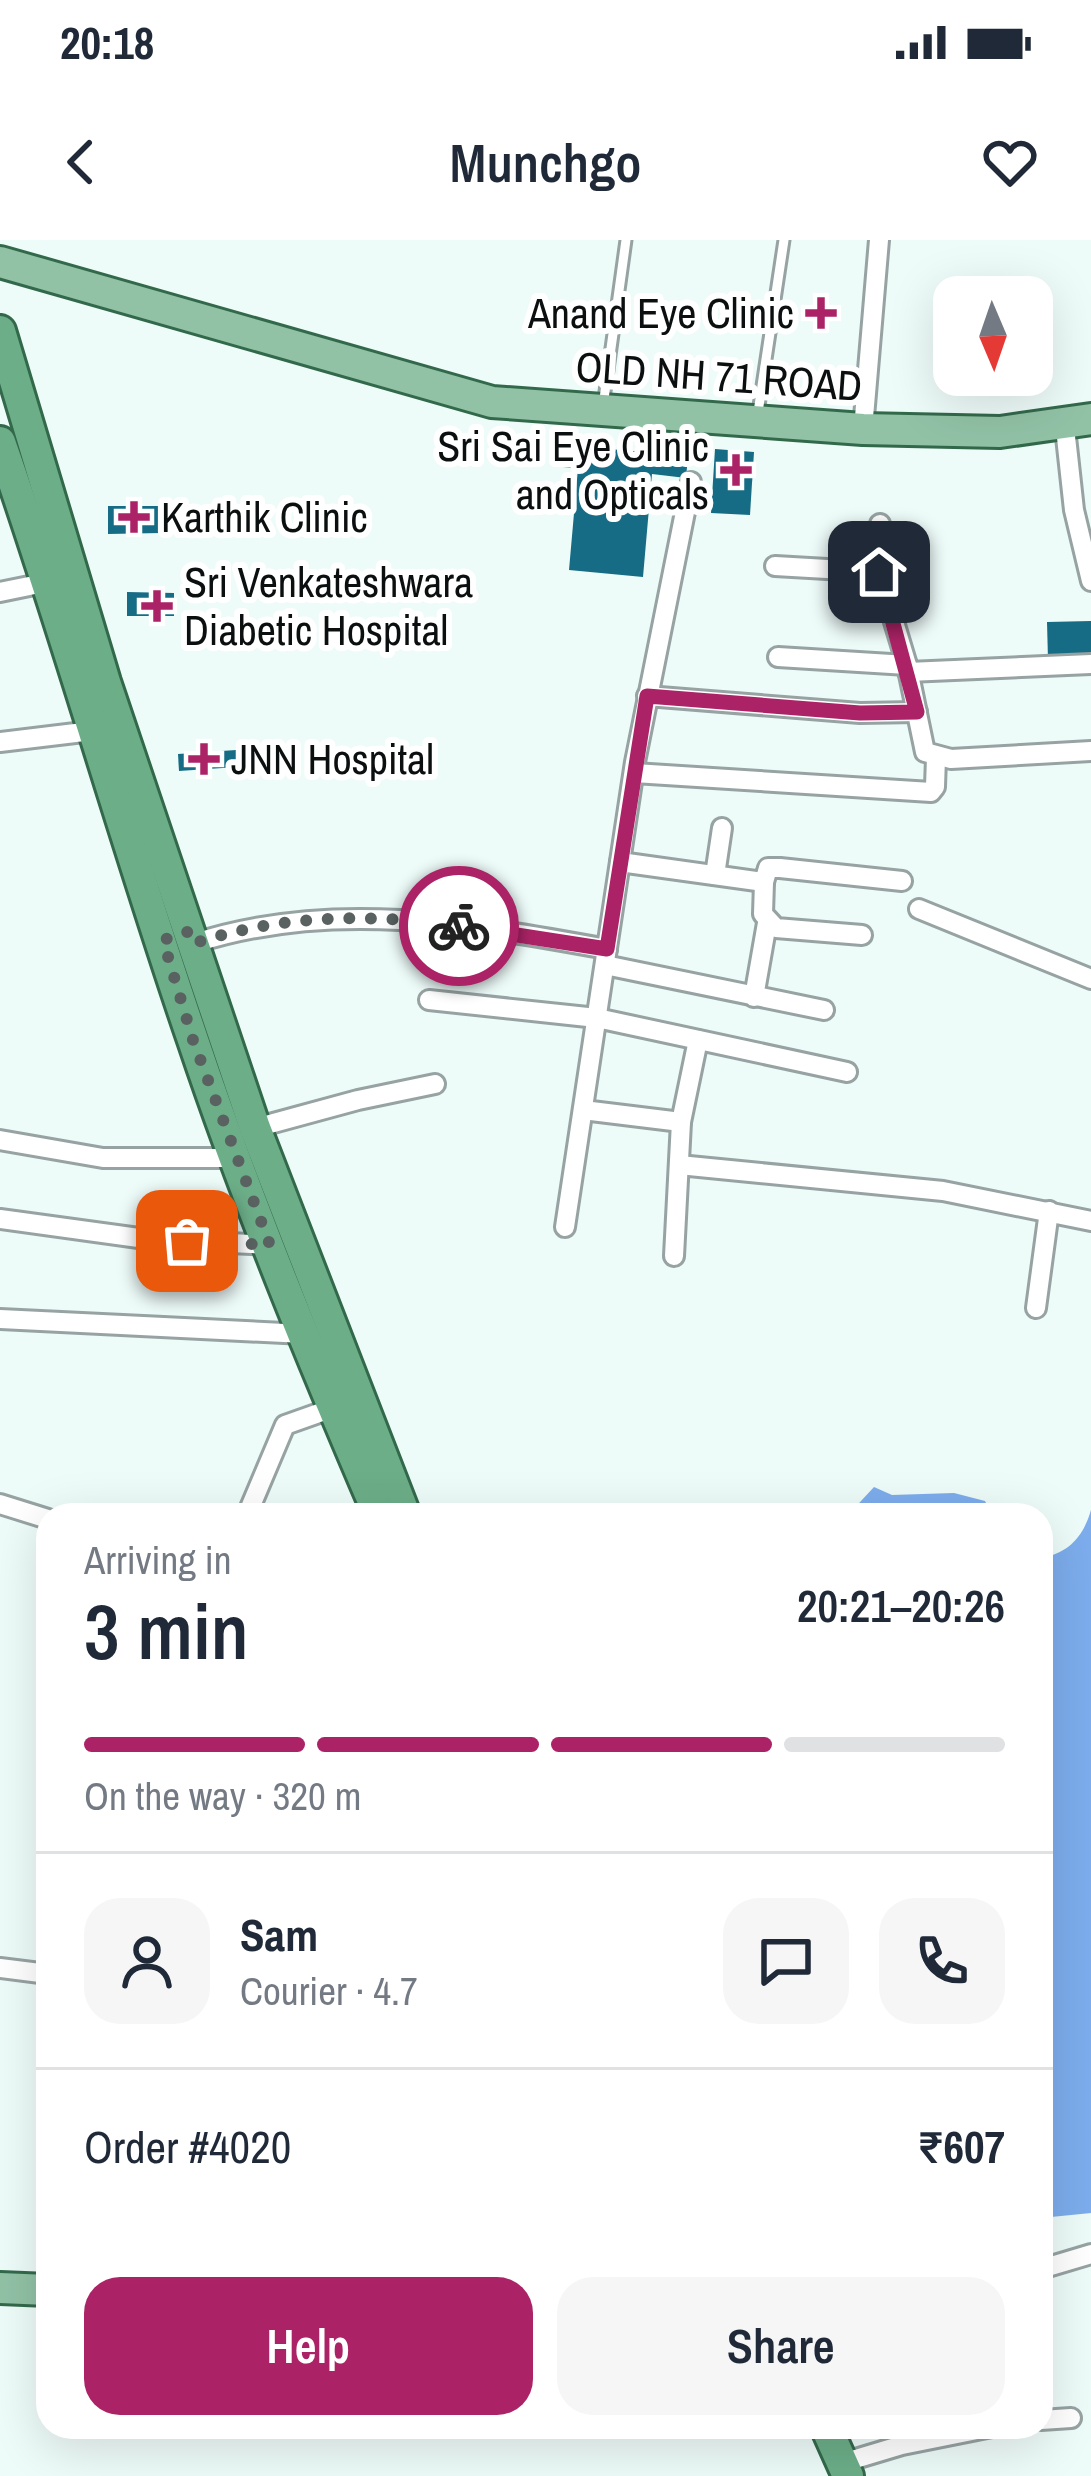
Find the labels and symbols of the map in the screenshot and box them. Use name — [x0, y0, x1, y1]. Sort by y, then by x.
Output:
north arrow — [933, 276, 1053, 396]
place label: Anand Eye Clinic — [527, 285, 794, 341]
marker: Anand Eye Clinic — [805, 297, 837, 329]
street label: OLD NH 71 ROAD — [574, 338, 864, 414]
place label: Sri Sai Eye Clinic and Opticals — [437, 418, 709, 522]
marker: Sri Sai Eye Clinic and Opticals — [720, 454, 752, 486]
place label: Karthik Clinic — [161, 489, 368, 545]
marker: Karthik Clinic — [118, 501, 150, 533]
pin — [828, 521, 930, 623]
place label: Sri Venkateshwara Diabetic Hospital — [184, 554, 473, 658]
marker: Sri Venkateshwara Diabetic Hospital — [141, 590, 173, 622]
place label: JNN Hospital — [231, 731, 434, 787]
marker: JNN Hospital — [188, 743, 220, 775]
courier — [399, 866, 519, 986]
pin — [136, 1190, 238, 1292]

